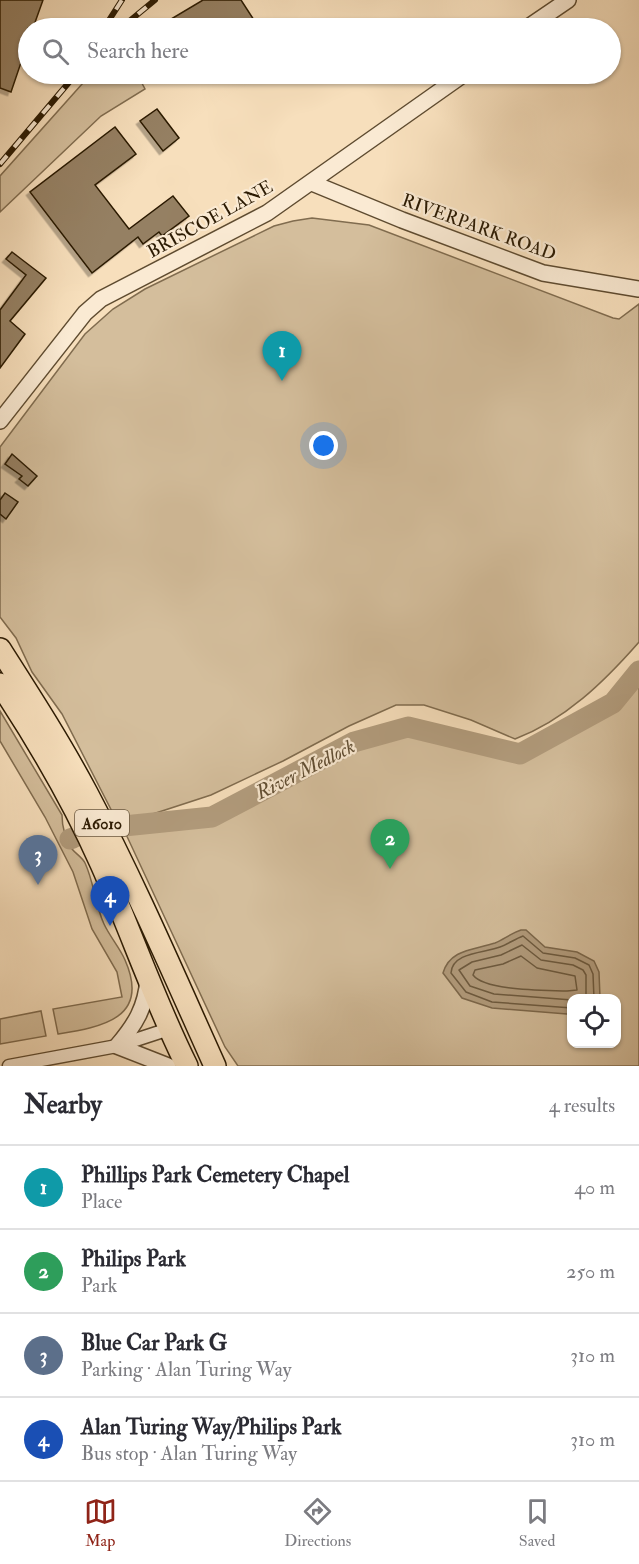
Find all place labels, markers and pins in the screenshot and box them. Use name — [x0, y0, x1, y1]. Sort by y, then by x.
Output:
pin: 1 — [262, 332, 302, 381]
pin: 2 — [370, 820, 410, 869]
pin: 3 — [18, 836, 57, 885]
pin: 4 — [90, 876, 130, 926]

